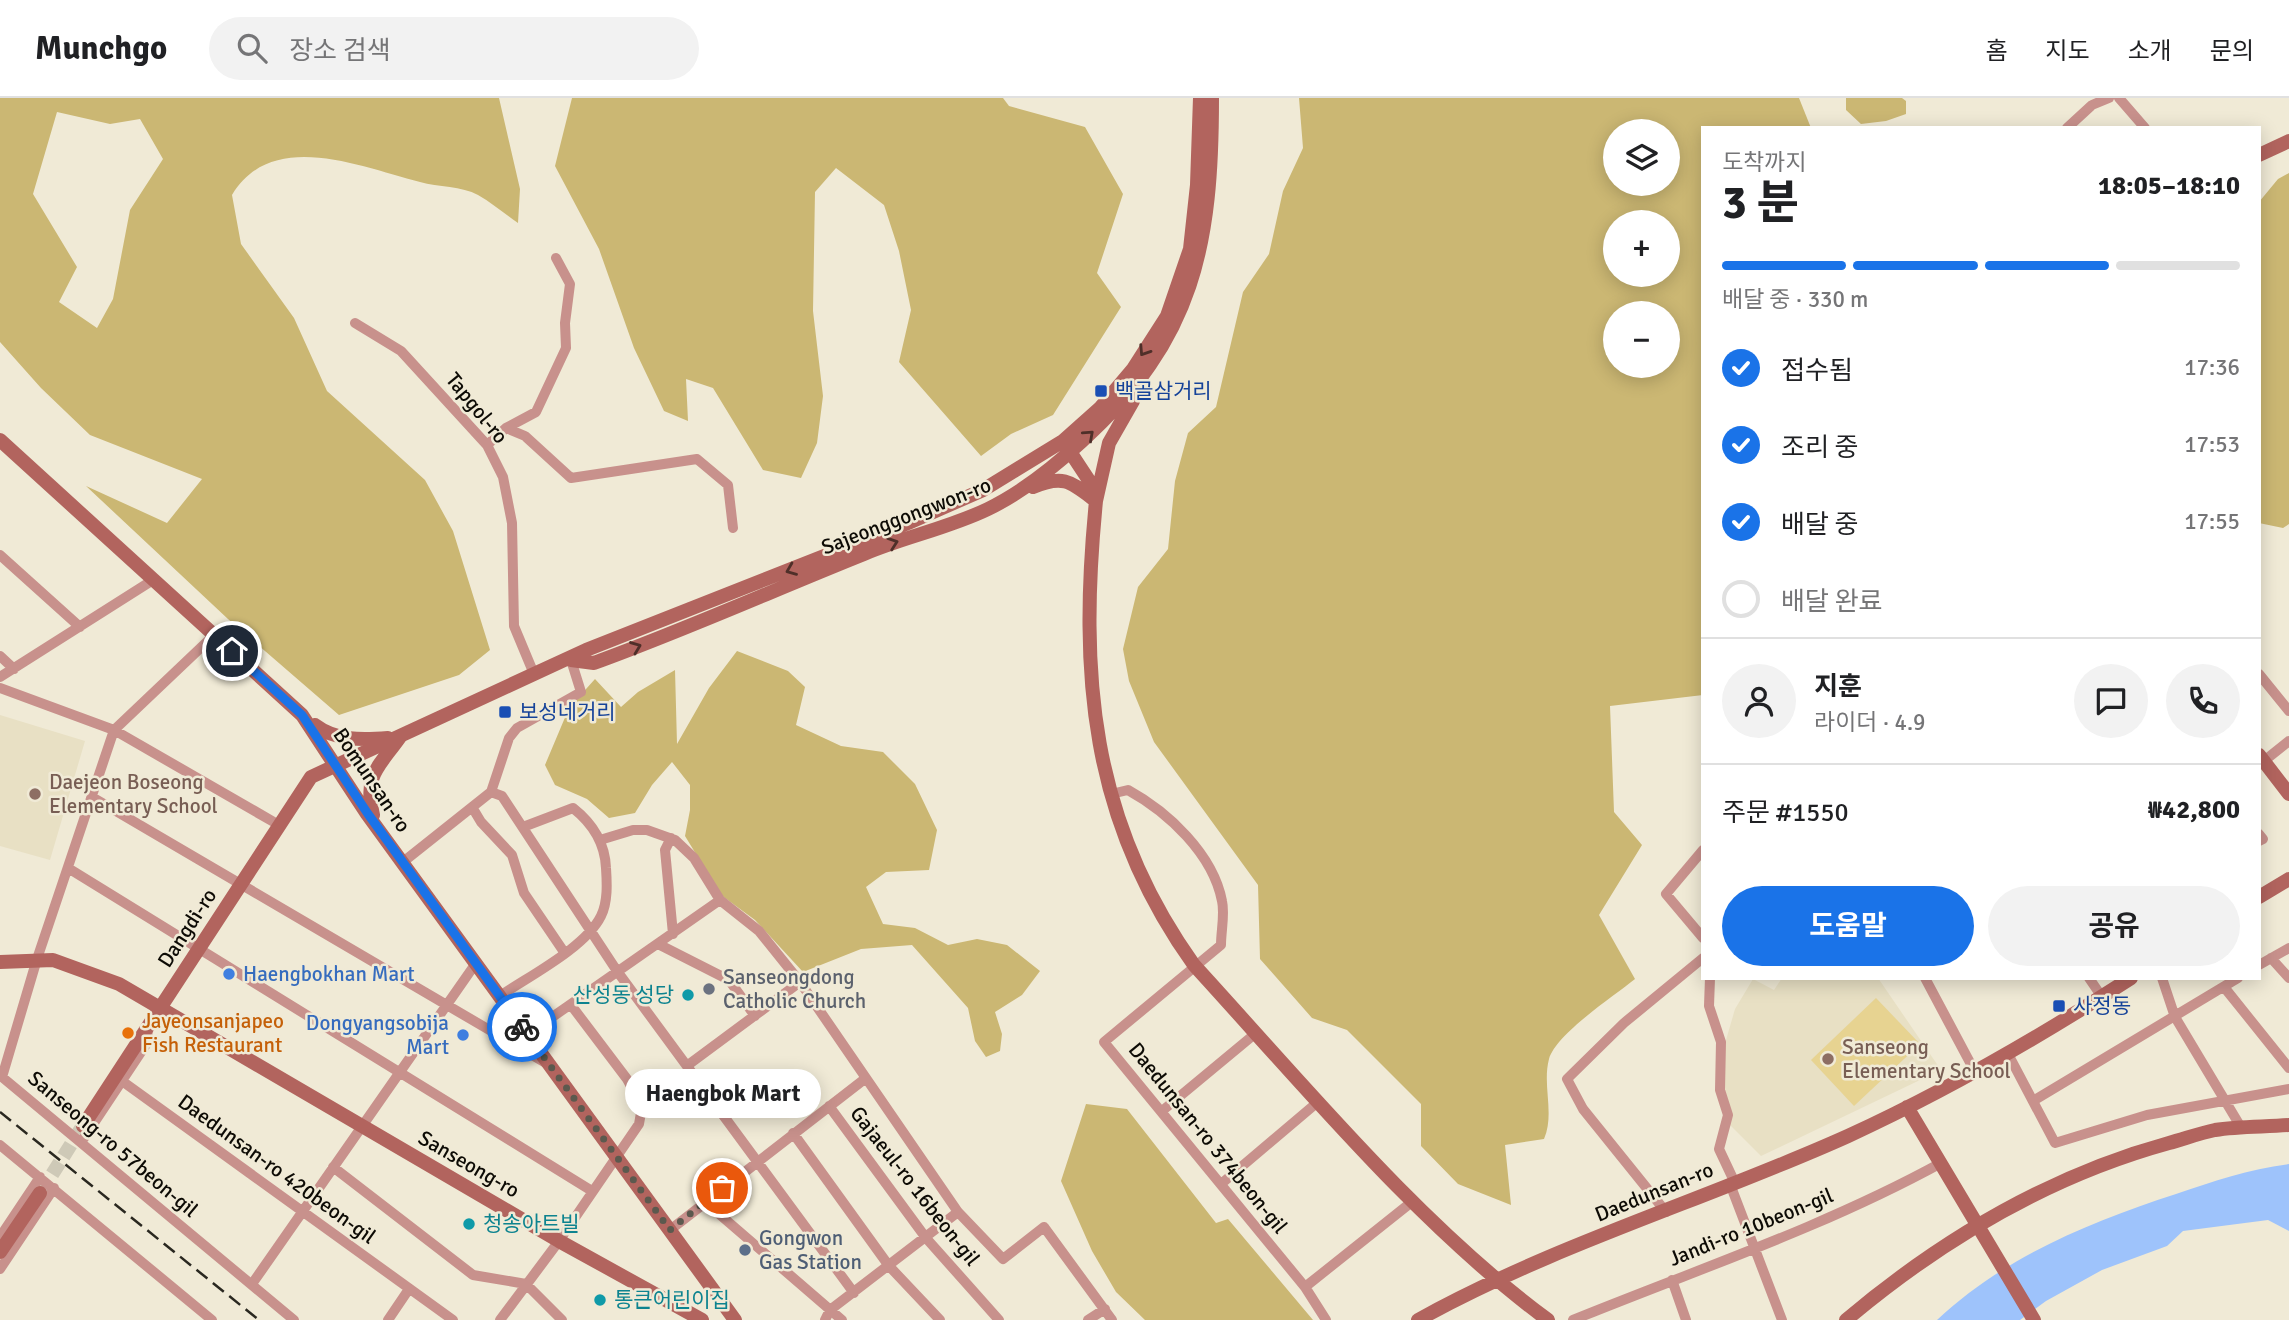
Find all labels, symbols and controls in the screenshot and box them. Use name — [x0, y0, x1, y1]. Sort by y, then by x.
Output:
search box — [209, 17, 699, 80]
text: Munchgo — [35, 28, 167, 69]
icon: search — [233, 29, 271, 67]
text: 장소 검색 — [289, 35, 391, 67]
text: 홈 — [1985, 36, 2007, 66]
text: 지도 — [2045, 36, 2090, 66]
text: 소개 — [2128, 36, 2172, 66]
text: 문의 — [2210, 36, 2254, 66]
map controls — [1603, 119, 1680, 378]
button: layers — [1603, 119, 1680, 196]
text: 도착까지 — [1722, 148, 1807, 177]
text: 18:05–18:10 — [2098, 170, 2240, 202]
text: 3 분 — [1722, 175, 1799, 231]
button: + — [1603, 210, 1680, 287]
text: 배달 중 · 330 m — [1722, 285, 1868, 314]
button: − — [1603, 301, 1680, 378]
one-way arrow — [1139, 344, 1152, 357]
icon: check — [1722, 349, 1760, 387]
text: 17:36 — [2184, 353, 2240, 382]
text: 접수됨 — [1781, 355, 1853, 387]
street label: Tapgol-ro — [440, 367, 514, 449]
place label: 백골삼거리 — [1115, 378, 1212, 404]
marker: 백골삼거리 — [1093, 383, 1109, 399]
icon: check — [1722, 426, 1760, 464]
one-way arrow — [1081, 430, 1094, 443]
text: 17:53 — [2184, 430, 2240, 459]
text: 조리 중 — [1781, 432, 1858, 464]
street label: Sajeonggongwon-ro — [818, 472, 994, 560]
icon: check — [1722, 503, 1760, 541]
text: 17:55 — [2184, 507, 2240, 536]
text: 배달 중 — [1781, 509, 1858, 541]
one-way arrow — [886, 537, 898, 551]
one-way arrow — [785, 561, 797, 575]
text: 배달 완료 — [1781, 586, 1882, 618]
pin — [202, 621, 262, 681]
icon: home — [213, 632, 251, 670]
one-way arrow — [630, 642, 642, 656]
button: person — [1722, 664, 1796, 738]
button: chat — [2074, 664, 2148, 738]
button: phone — [2166, 664, 2240, 738]
text: 지훈 — [1814, 671, 1862, 703]
place label: 보성네거리 — [519, 699, 616, 725]
marker: 보성네거리 — [497, 704, 513, 720]
text: 라이더 · 4.9 — [1814, 708, 1926, 737]
street label: Bomunsan-ro — [328, 723, 416, 837]
place label: Daejeon Boseong Elementary School — [49, 769, 218, 819]
marker: Daejeon Boseong Elementary School — [27, 786, 43, 802]
text: ₩42,800 — [2148, 794, 2240, 826]
text: 주문 #1550 — [1722, 797, 1849, 829]
street label: Dangdi-ro — [152, 884, 222, 972]
button: 도움말 — [1722, 886, 1974, 966]
button: 공유 — [1988, 886, 2240, 966]
place label: Haengbokhan Mart — [243, 961, 415, 987]
place label: Sanseongdong Catholic Church — [723, 964, 866, 1014]
marker: Haengbokhan Mart — [221, 966, 237, 982]
marker: Sanseongdong Catholic Church — [701, 981, 717, 997]
place label: 산성동 성당 — [573, 982, 674, 1008]
marker: 산성동 성당 — [680, 987, 696, 1003]
courier — [487, 992, 557, 1062]
place label: 사정동 — [2073, 993, 2131, 1019]
marker: 사정동 — [2051, 998, 2067, 1014]
place label: Jayeonsanjapeo Fish Restaurant — [142, 1008, 284, 1058]
icon: bike — [503, 1008, 541, 1046]
place label: Dongyangsobija Mart — [306, 1010, 449, 1060]
marker: Jayeonsanjapeo Fish Restaurant — [120, 1025, 136, 1041]
marker: Dongyangsobija Mart — [455, 1027, 471, 1043]
place label: Sanseong Elementary School — [1842, 1034, 2011, 1084]
street label: Daedunsan-ro 374beon-gil — [1123, 1037, 1293, 1239]
marker: Sanseong Elementary School — [1820, 1051, 1836, 1067]
street label: Sanseong-ro 57beon-gil — [23, 1065, 203, 1223]
callout: Haengbok Mart — [624, 1069, 820, 1118]
text: Haengbok Mart — [646, 1079, 800, 1108]
street label: Daedunsan-ro 420beon-gil — [173, 1088, 381, 1250]
street label: Gajaeul-ro 16beon-gil — [845, 1101, 985, 1271]
street label: Sanseong-ro — [414, 1125, 524, 1203]
street label: Daedunsan-ro — [1591, 1156, 1717, 1228]
pin — [692, 1158, 752, 1218]
icon: bag — [703, 1169, 741, 1207]
street label: Jandi-ro 10beon-gil — [1665, 1182, 1837, 1272]
place label: 청송아트빌 — [483, 1211, 580, 1237]
marker: 청송아트빌 — [461, 1216, 477, 1232]
place label: Gongwon Gas Station — [759, 1225, 862, 1275]
marker: Gongwon Gas Station — [737, 1242, 753, 1258]
place label: 통큰어린이집 — [614, 1287, 730, 1313]
marker: 통큰어린이집 — [592, 1292, 608, 1308]

